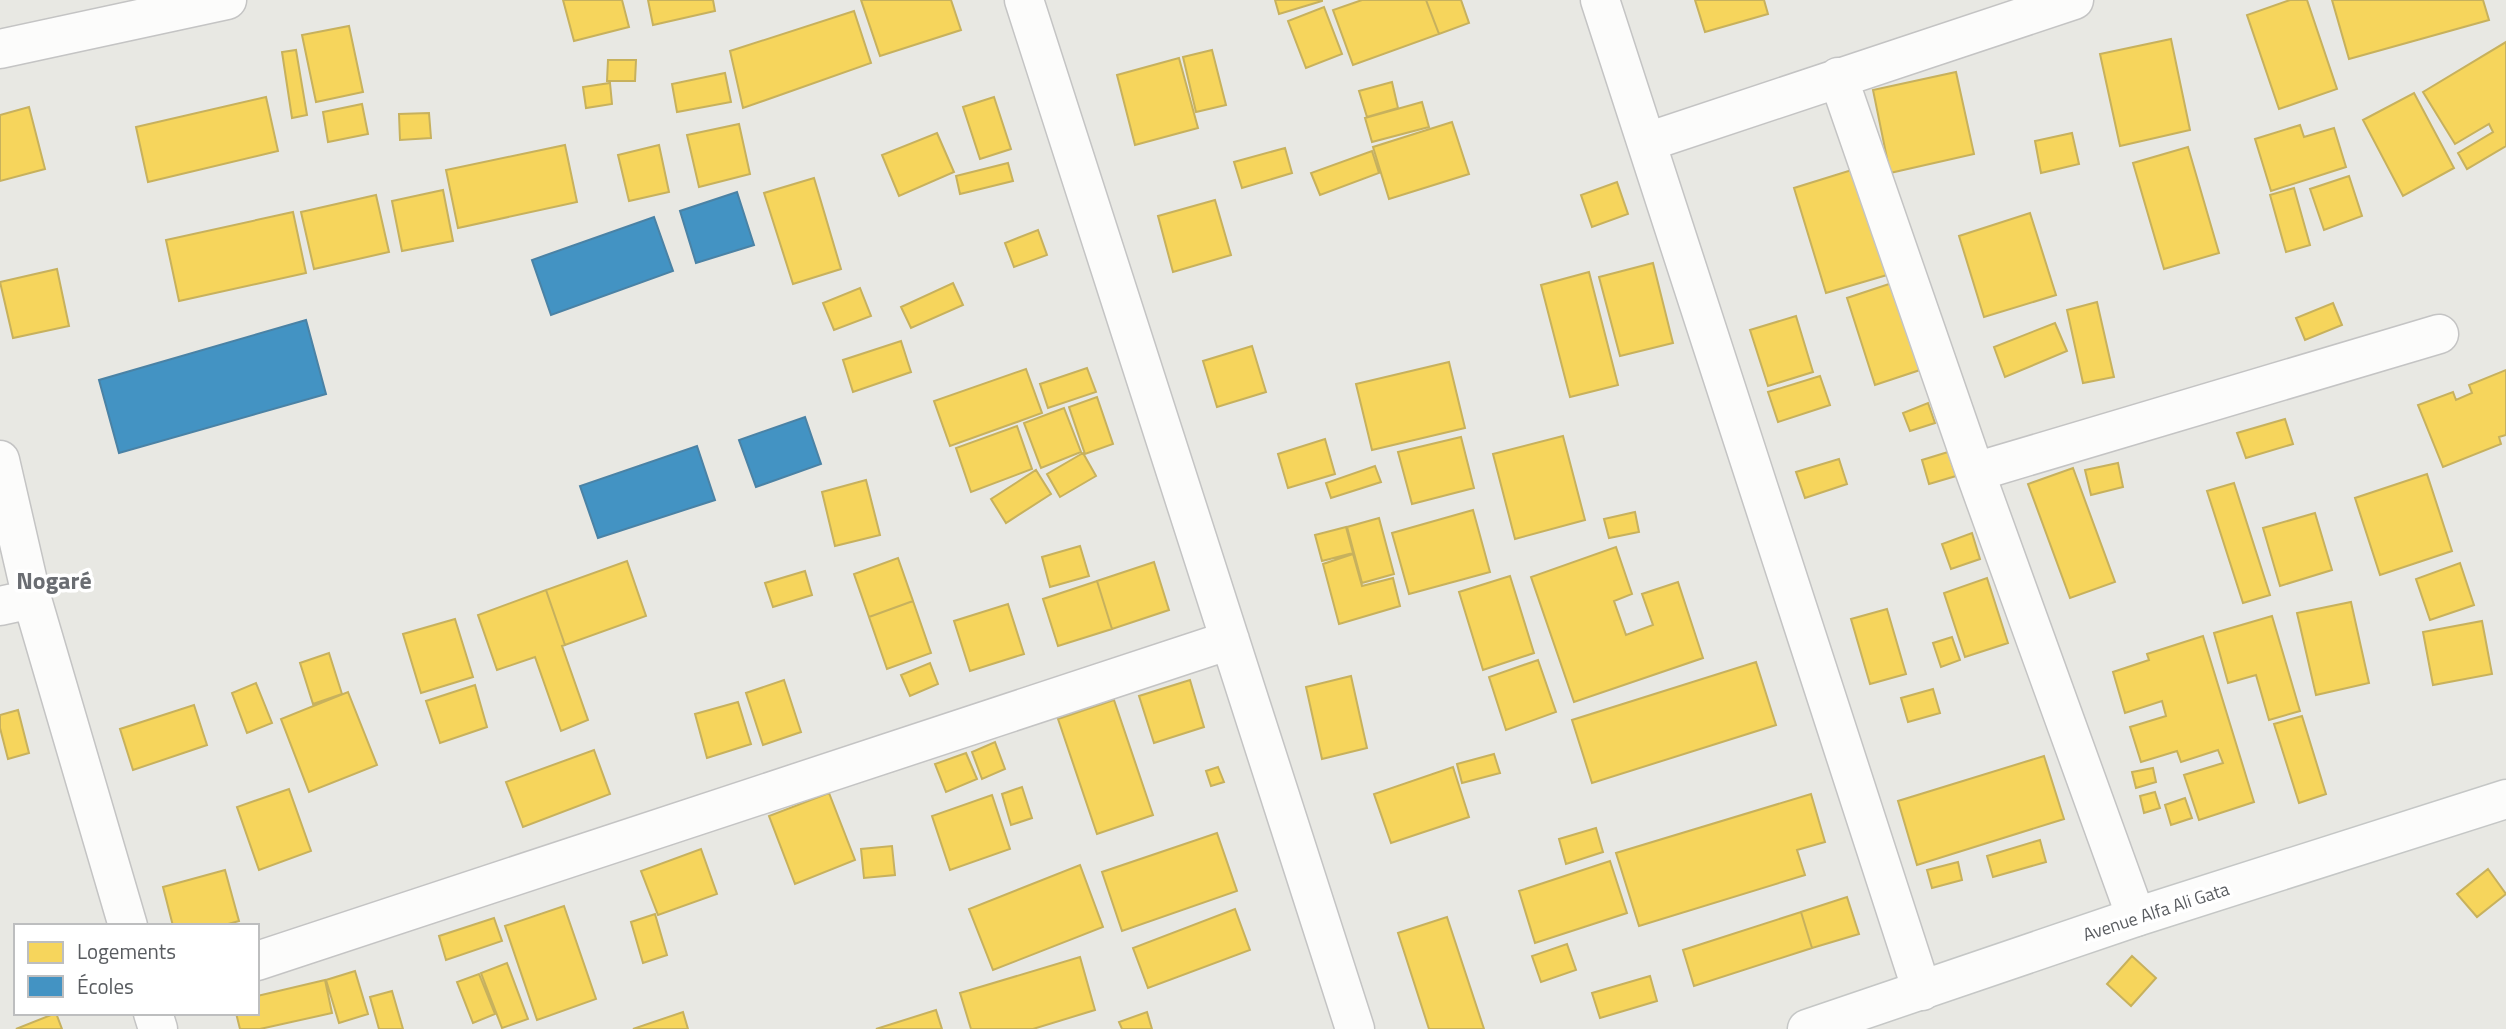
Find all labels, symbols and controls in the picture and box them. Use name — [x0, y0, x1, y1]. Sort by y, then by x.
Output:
district label: Nogaré — [16, 562, 92, 598]
street label: Avenue Alfa Ali Gata — [2079, 875, 2232, 948]
legend — [14, 924, 259, 1015]
text: Logements — [77, 935, 176, 967]
text: Écoles — [77, 970, 134, 1002]

